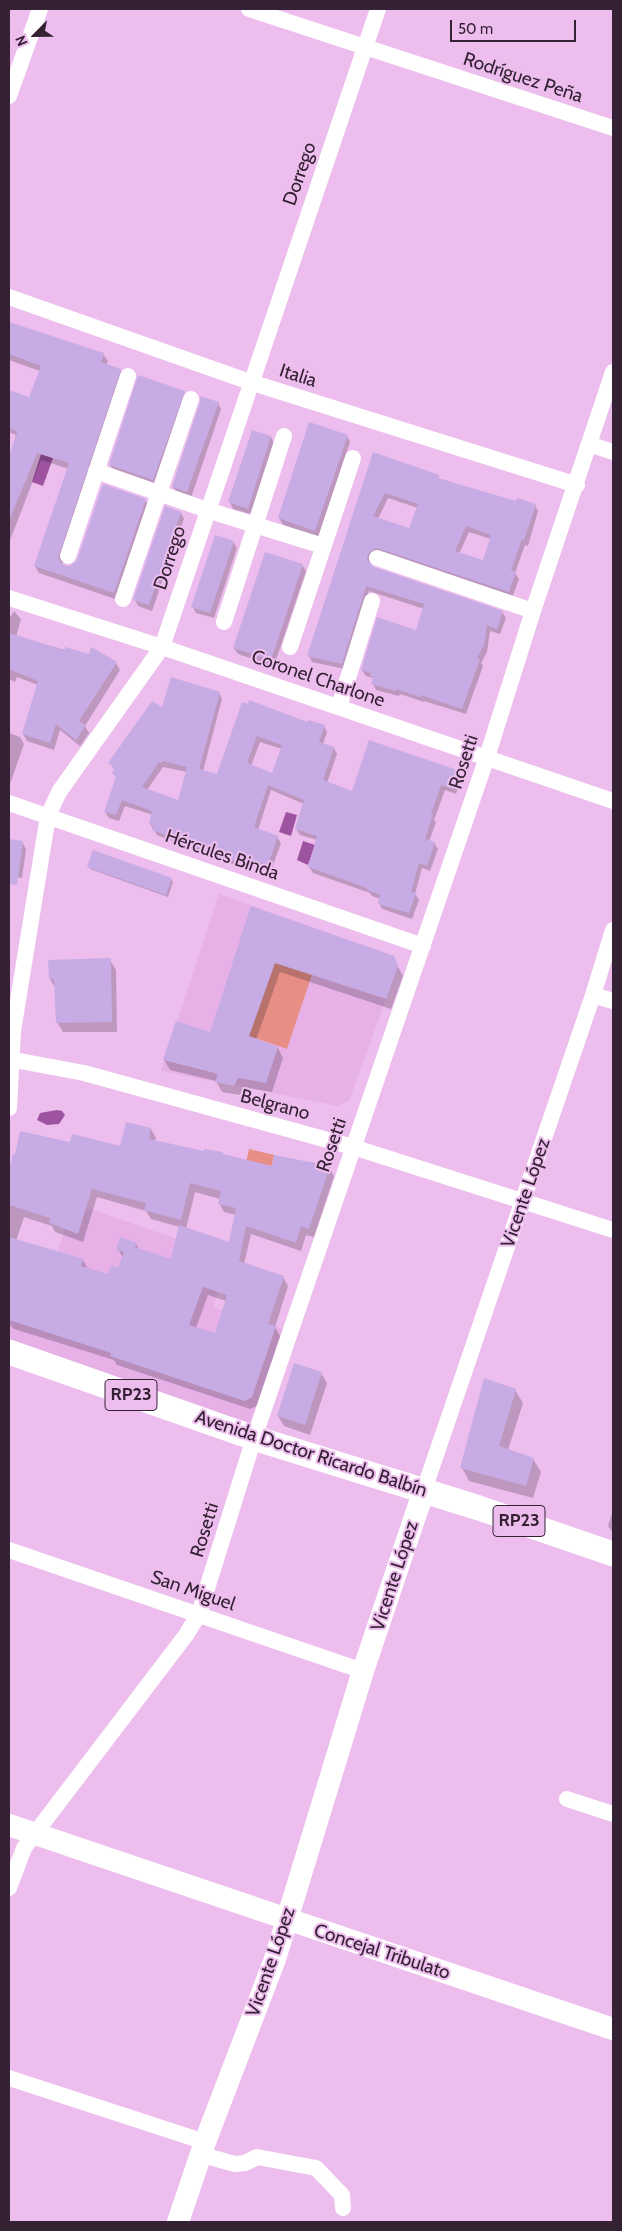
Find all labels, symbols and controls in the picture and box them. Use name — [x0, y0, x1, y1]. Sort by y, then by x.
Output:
north arrow — [10, 10, 60, 60]
scale bar — [452, 10, 578, 42]
text: 50 m — [458, 20, 493, 38]
text: N — [11, 33, 31, 49]
street label: Rodríguez Peña — [460, 48, 586, 108]
street label: Dorrego — [279, 139, 321, 209]
street label: Italia — [276, 359, 320, 393]
street label: Dorrego — [149, 523, 191, 593]
street label: Coronel Charlone — [248, 646, 388, 712]
street label: Rosetti — [445, 732, 483, 792]
street label: Hércules Binda — [162, 825, 282, 885]
street label: Belgrano — [238, 1085, 312, 1125]
street label: Rosetti — [312, 1115, 352, 1175]
street label: Vicente López — [497, 1135, 555, 1251]
road number: RP23 — [105, 1380, 157, 1410]
street label: Avenida Doctor Ricardo Balbín — [192, 1406, 430, 1502]
street label: Rosetti — [186, 1500, 224, 1560]
road number: RP23 — [493, 1505, 545, 1536]
street label: Vicente López — [366, 1518, 424, 1634]
street label: San Miguel — [148, 1566, 238, 1616]
street label: Vicente López — [242, 1904, 300, 2020]
street label: Concejal Tribulato — [311, 1919, 453, 1985]

